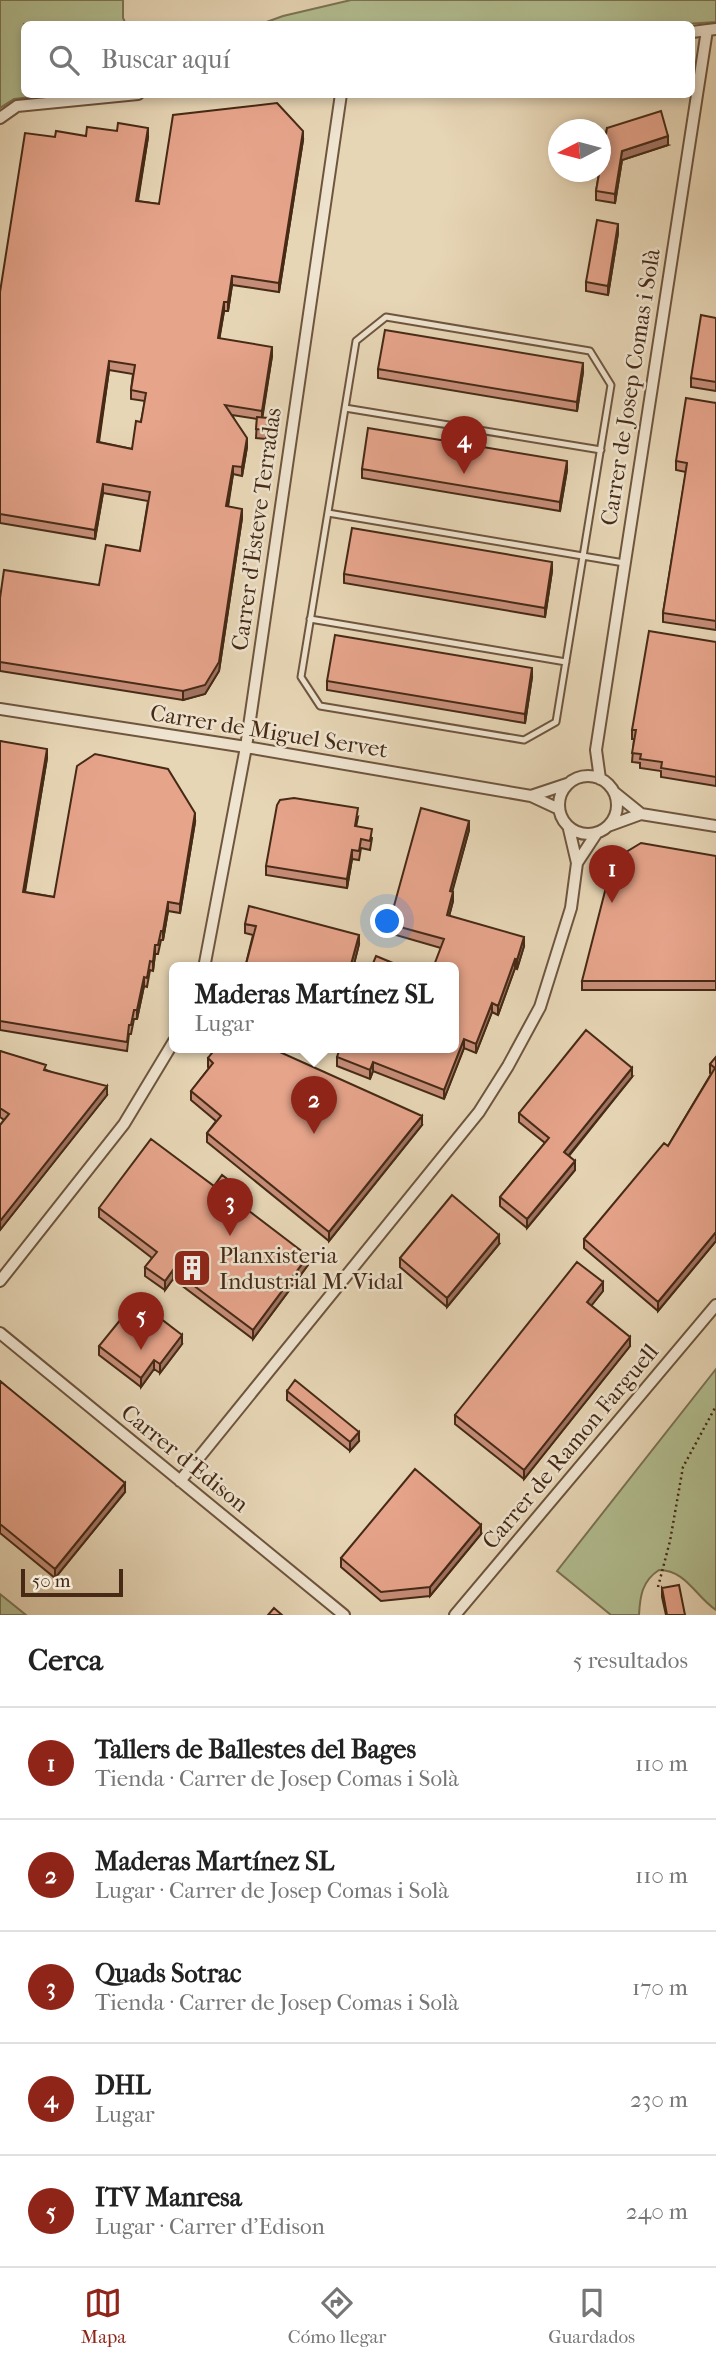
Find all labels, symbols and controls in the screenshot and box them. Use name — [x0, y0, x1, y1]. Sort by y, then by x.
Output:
search box — [21, 21, 695, 98]
icon: search — [45, 41, 83, 79]
text: Buscar aquí — [101, 44, 230, 75]
north arrow — [548, 119, 611, 182]
street label: Carrer de Josep Comas i Solà — [595, 246, 666, 527]
street label: Carrer d'Esteve Terradas — [226, 406, 287, 652]
pin: 4 — [441, 416, 487, 474]
street label: Carrer de Miguel Servet — [148, 699, 390, 764]
pin: 1 — [589, 845, 635, 903]
your location — [370, 904, 404, 938]
popup — [169, 962, 459, 1053]
text: Maderas Martínez SL — [194, 979, 434, 1010]
text: Lugar — [194, 1010, 254, 1037]
pin: 2 — [291, 1076, 337, 1134]
pin: 3 — [207, 1178, 253, 1236]
place label: Planxisteria Industrial M. Vidal — [219, 1242, 404, 1295]
building icon: Planxisteria Industrial M. Vidal — [171, 1247, 213, 1289]
pin: 5 — [118, 1292, 164, 1350]
street label: Carrer de Ramon Farguell — [477, 1338, 664, 1554]
street label: Carrer d'Edison — [116, 1399, 254, 1518]
scale bar — [21, 1566, 122, 1598]
text: 50 m — [32, 1570, 71, 1592]
text: Cerca — [28, 1643, 103, 1678]
text: 5 resultados — [573, 1647, 688, 1674]
text: Tallers de Ballestes del Bages — [95, 1734, 416, 1765]
text: 1 — [47, 1750, 55, 1777]
text: 110 m — [635, 1750, 688, 1777]
text: Tienda · Carrer de Josep Comas i Solà — [95, 1765, 459, 1792]
text: Maderas Martínez SL — [95, 1846, 334, 1877]
text: 2 — [45, 1862, 57, 1889]
text: 110 m — [635, 1862, 688, 1889]
text: Lugar · Carrer de Josep Comas i Solà — [95, 1877, 449, 1904]
text: Quads Sotrac — [95, 1958, 241, 1989]
text: 3 — [46, 1974, 56, 2001]
text: 170 m — [632, 1974, 688, 2001]
text: Tienda · Carrer de Josep Comas i Solà — [95, 1989, 459, 2016]
text: DHL — [95, 2070, 151, 2101]
text: 4 — [44, 2086, 58, 2113]
text: 230 m — [630, 2086, 688, 2113]
text: Lugar — [95, 2101, 155, 2128]
text: ITV Manresa — [95, 2182, 242, 2213]
text: 5 — [46, 2198, 56, 2225]
text: 240 m — [626, 2198, 688, 2225]
text: Lugar · Carrer d'Edison — [95, 2213, 325, 2240]
tab: Mapa — [81, 2284, 126, 2348]
tab: Cómo llegar — [288, 2284, 386, 2348]
tab: Guardados — [548, 2284, 635, 2348]

